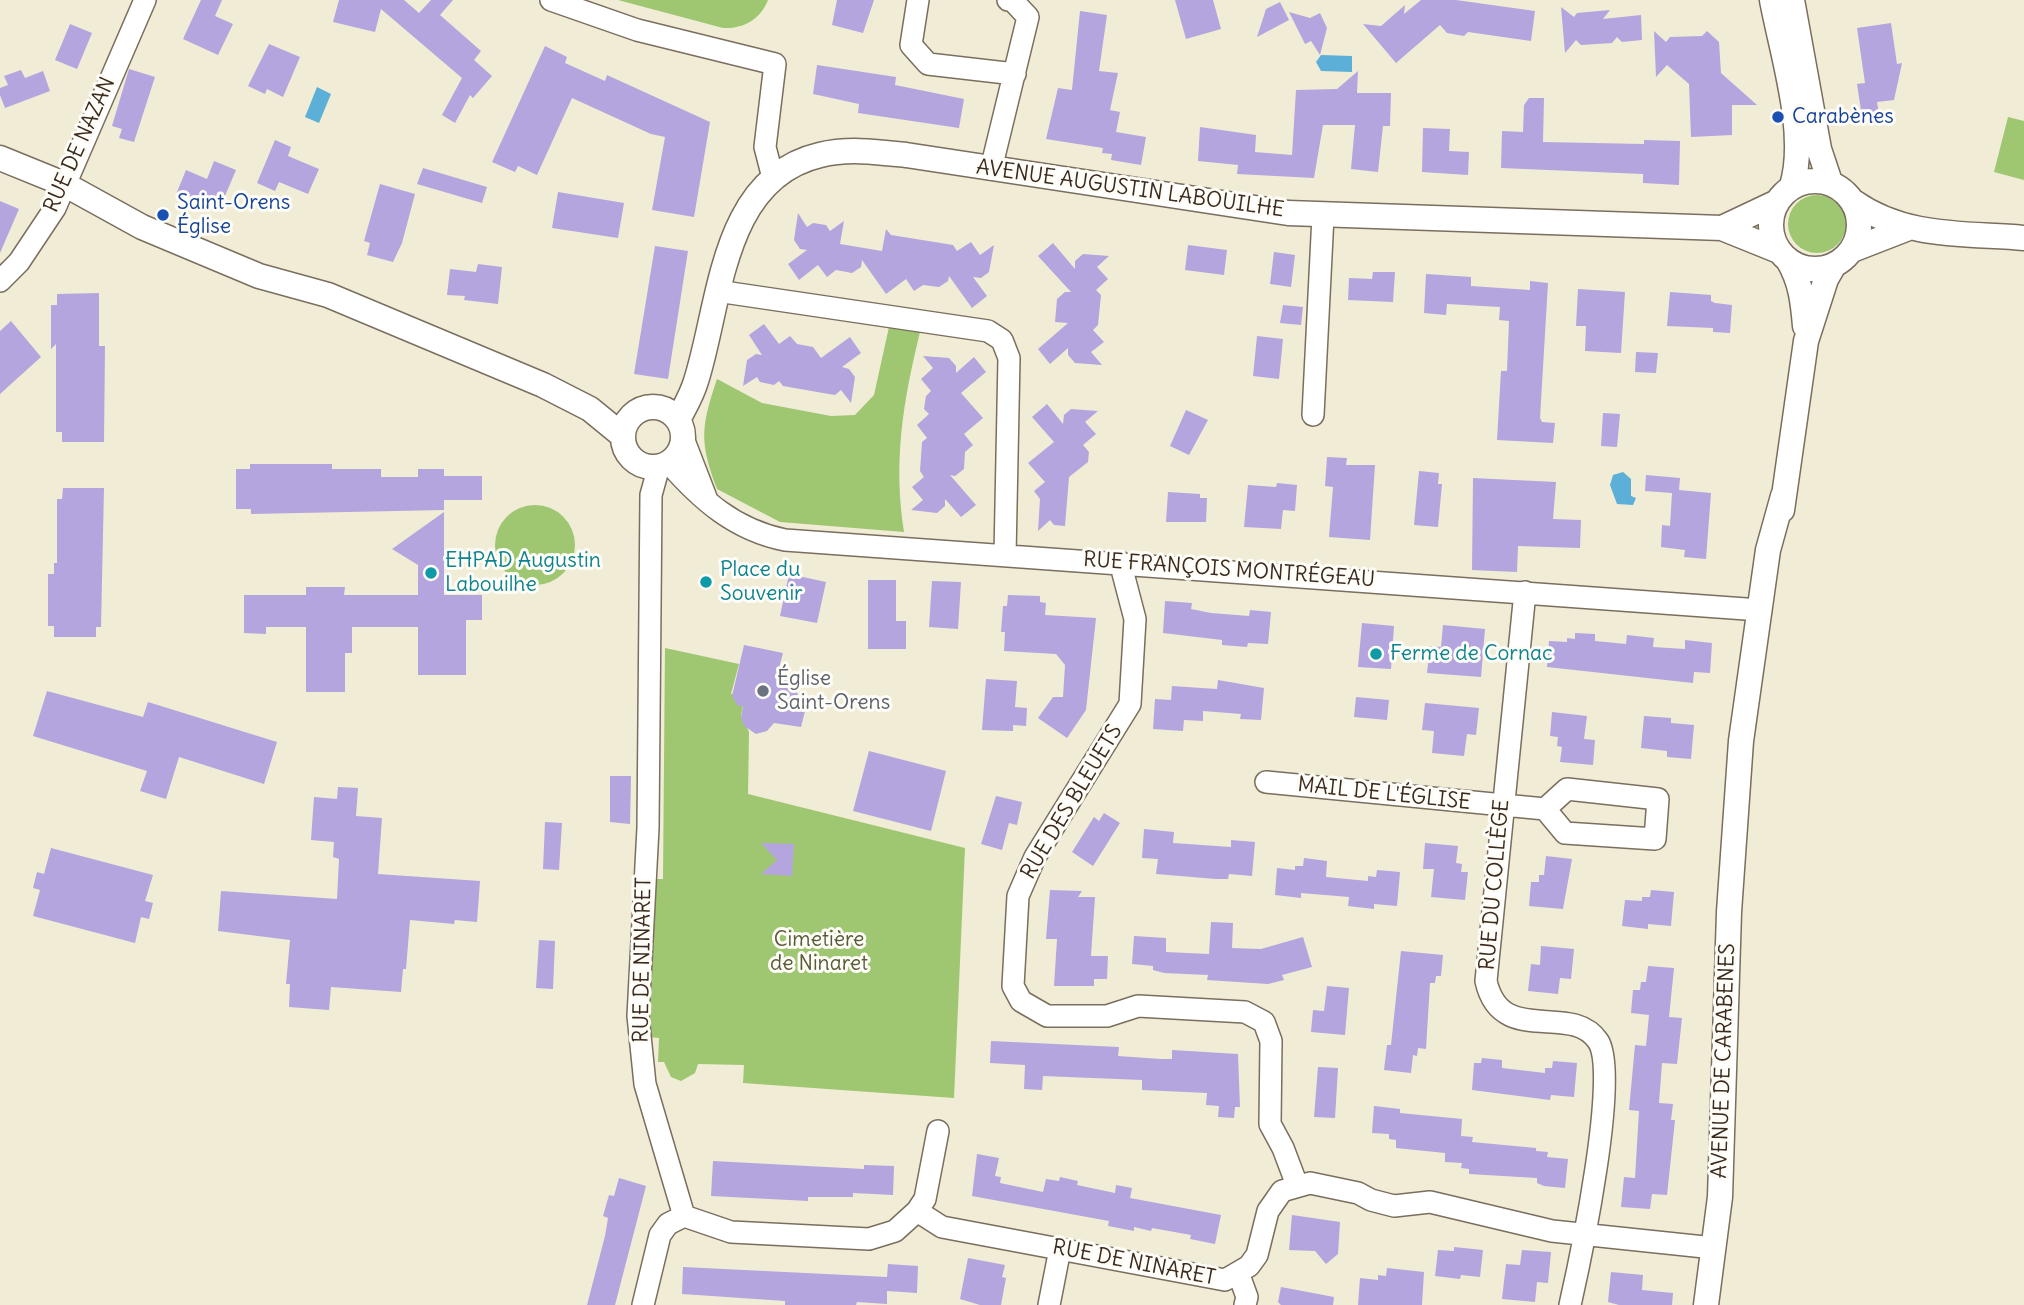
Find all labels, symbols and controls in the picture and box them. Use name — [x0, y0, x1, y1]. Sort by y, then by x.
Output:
street label: RUE DE NAZAN — [39, 74, 121, 216]
place label: Carabènes — [1792, 104, 1894, 130]
marker: Carabènes — [1770, 109, 1786, 125]
street label: AVENUE AUGUSTIN LABOUILHE — [975, 155, 1285, 223]
place label: Saint-Orens Église — [177, 190, 290, 240]
marker: Saint-Orens Église — [155, 207, 171, 223]
street label: RUE FRANÇOIS MONTRÉGEAU — [1082, 547, 1376, 593]
place label: EHPAD Augustin Labouilhe — [445, 548, 601, 598]
place label: Place du Souvenir — [720, 557, 803, 607]
marker: EHPAD Augustin Labouilhe — [423, 565, 439, 581]
marker: Place du Souvenir — [698, 574, 714, 590]
place label: Ferme de Cornac — [1390, 641, 1553, 667]
marker: Ferme de Cornac — [1368, 646, 1384, 662]
place label: Église Saint-Orens — [777, 666, 890, 716]
marker: Église Saint-Orens — [755, 683, 771, 699]
street label: RUE DES BLEUETS — [1016, 720, 1128, 884]
street label: MAIL DE L'ÉGLISE — [1296, 772, 1472, 816]
street label: RUE DU COLLÈGE — [1475, 799, 1515, 971]
street label: RUE DE NINARET — [629, 877, 657, 1043]
park label: Cimetière de Ninaret — [770, 927, 868, 977]
street label: AVENUE DE CARABENES — [1707, 943, 1741, 1179]
street label: RUE DE NINARET — [1050, 1235, 1218, 1291]

